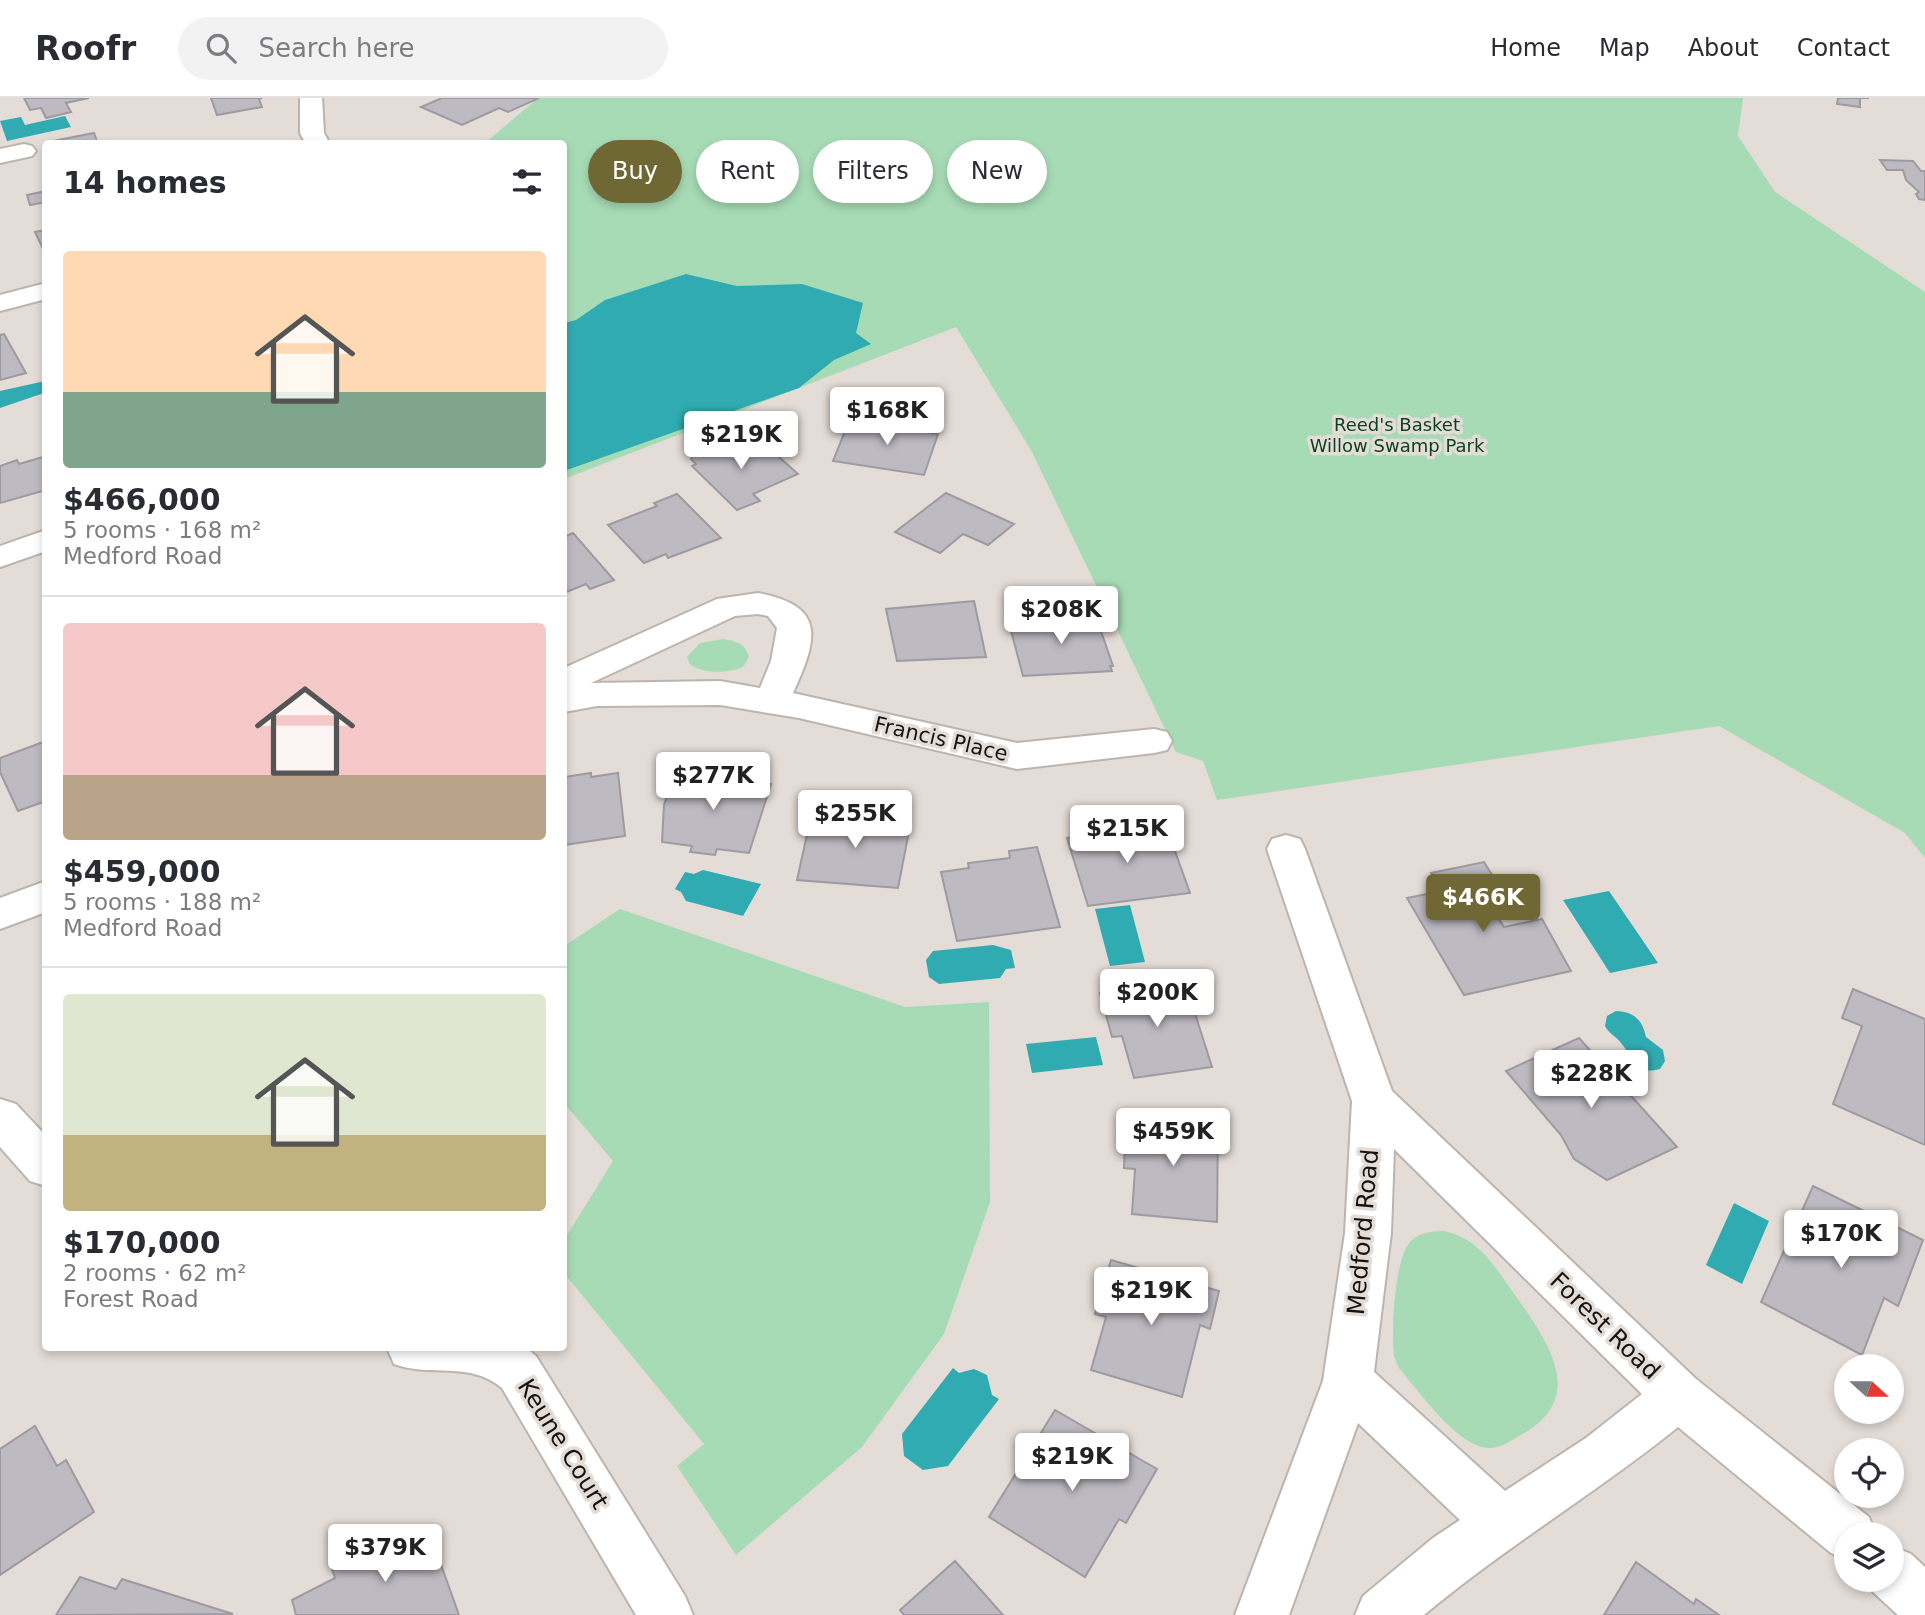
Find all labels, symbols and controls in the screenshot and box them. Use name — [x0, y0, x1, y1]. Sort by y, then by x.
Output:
search box — [178, 17, 668, 80]
text: Roofr — [35, 29, 136, 68]
icon: search — [202, 29, 240, 67]
text: Search here — [258, 33, 415, 63]
text: Home — [1490, 34, 1561, 62]
text: Map — [1599, 34, 1650, 62]
text: About — [1688, 34, 1759, 62]
text: Contact — [1797, 34, 1890, 62]
chip: Buy — [588, 140, 682, 203]
chip: Rent — [696, 140, 799, 203]
chip: Filters — [813, 140, 933, 203]
chip: New — [947, 140, 1047, 203]
icon: filters — [508, 163, 546, 201]
text: 14 homes — [63, 165, 227, 200]
icon: home — [242, 296, 368, 422]
pin: $168K — [838, 388, 936, 447]
text: $168K — [846, 397, 928, 423]
pin: $219K — [692, 412, 790, 471]
park label: Reed's Basket Willow Swamp Park — [1310, 414, 1485, 456]
text: $219K — [700, 421, 782, 447]
text: $466,000 — [63, 482, 221, 517]
text: 5 rooms · 168 m² — [63, 517, 261, 543]
text: Medford Road — [63, 543, 222, 569]
pin: $208K — [1012, 587, 1110, 646]
text: $208K — [1020, 596, 1102, 622]
icon: home — [242, 668, 368, 794]
street label: Francis Place — [872, 712, 1010, 766]
pin: $277K — [664, 752, 762, 812]
text: $277K — [672, 762, 754, 788]
pin: $255K — [806, 790, 904, 850]
text: $255K — [814, 800, 896, 826]
pin: $215K — [1078, 806, 1176, 865]
text: $215K — [1086, 815, 1168, 841]
text: $459,000 — [63, 854, 221, 889]
pin: $466K — [1434, 874, 1532, 934]
text: $466K — [1442, 884, 1524, 910]
text: 5 rooms · 188 m² — [63, 889, 261, 915]
text: Medford Road — [63, 915, 222, 941]
pin: $200K — [1108, 970, 1206, 1029]
text: $200K — [1116, 979, 1198, 1005]
icon: home — [242, 1039, 368, 1165]
pin: $228K — [1542, 1051, 1640, 1110]
text: $228K — [1550, 1060, 1632, 1086]
pin: $459K — [1124, 1108, 1222, 1168]
text: $459K — [1132, 1118, 1214, 1144]
street label: Medford Road — [1342, 1148, 1384, 1316]
pin: $170K — [1792, 1210, 1890, 1270]
text: $170K — [1800, 1220, 1882, 1246]
text: $170,000 — [63, 1225, 221, 1260]
text: 2 rooms · 62 m² — [63, 1260, 247, 1286]
street label: Forest Road — [1544, 1267, 1666, 1385]
pin: $219K — [1102, 1268, 1200, 1327]
text: $219K — [1110, 1277, 1192, 1303]
text: Forest Road — [63, 1286, 199, 1312]
north arrow — [1834, 1354, 1904, 1424]
map controls — [1834, 1354, 1904, 1592]
street label: Keune Court — [512, 1374, 614, 1514]
pin: $219K — [1023, 1434, 1121, 1493]
button: locate — [1834, 1438, 1904, 1508]
text: $219K — [1031, 1443, 1113, 1469]
button: layers — [1834, 1522, 1904, 1592]
pin: $379K — [336, 1524, 434, 1584]
text: $379K — [344, 1534, 426, 1560]

